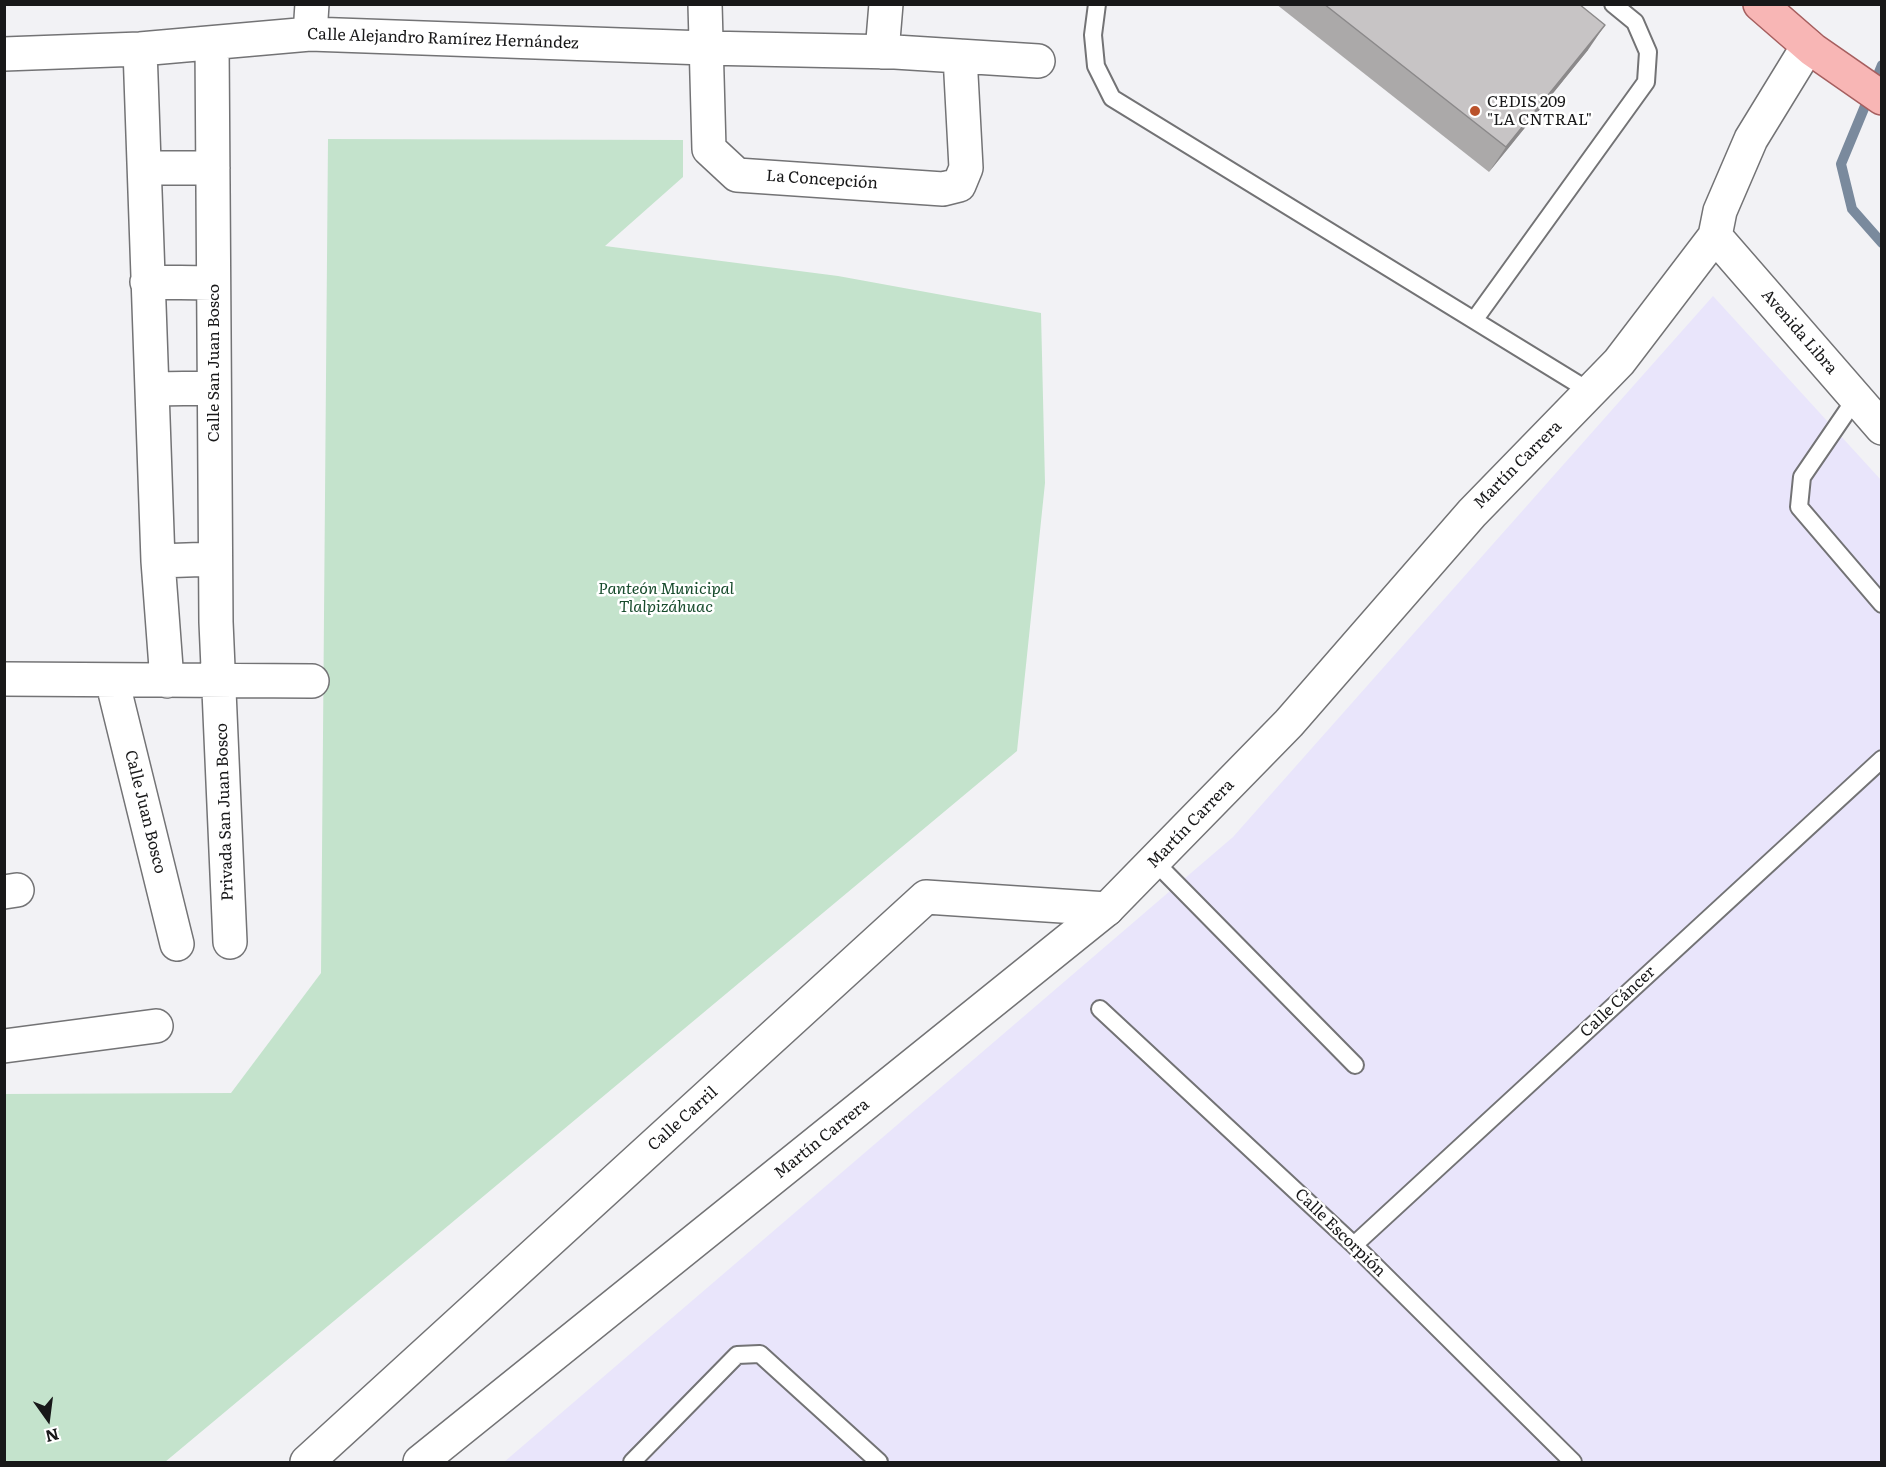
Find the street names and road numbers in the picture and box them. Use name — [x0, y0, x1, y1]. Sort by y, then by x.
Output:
street label: Calle Alejandro Ramírez Hernández — [307, 25, 579, 53]
street label: La Concepción — [765, 167, 879, 193]
street label: Calle San Juan Bosco — [204, 284, 224, 442]
street label: Avenida Libra — [1757, 286, 1841, 378]
street label: Martín Carrera — [1470, 417, 1566, 513]
street label: Privada San Juan Bosco — [212, 723, 238, 901]
street label: Calle Juan Bosco — [120, 748, 170, 876]
street label: Martín Carrera — [1144, 776, 1238, 872]
street label: Calle Cáncer — [1577, 962, 1659, 1042]
street label: Calle Carril — [644, 1083, 722, 1155]
street label: Martín Carrera — [771, 1095, 873, 1183]
street label: Calle Escorpión — [1291, 1185, 1389, 1281]

